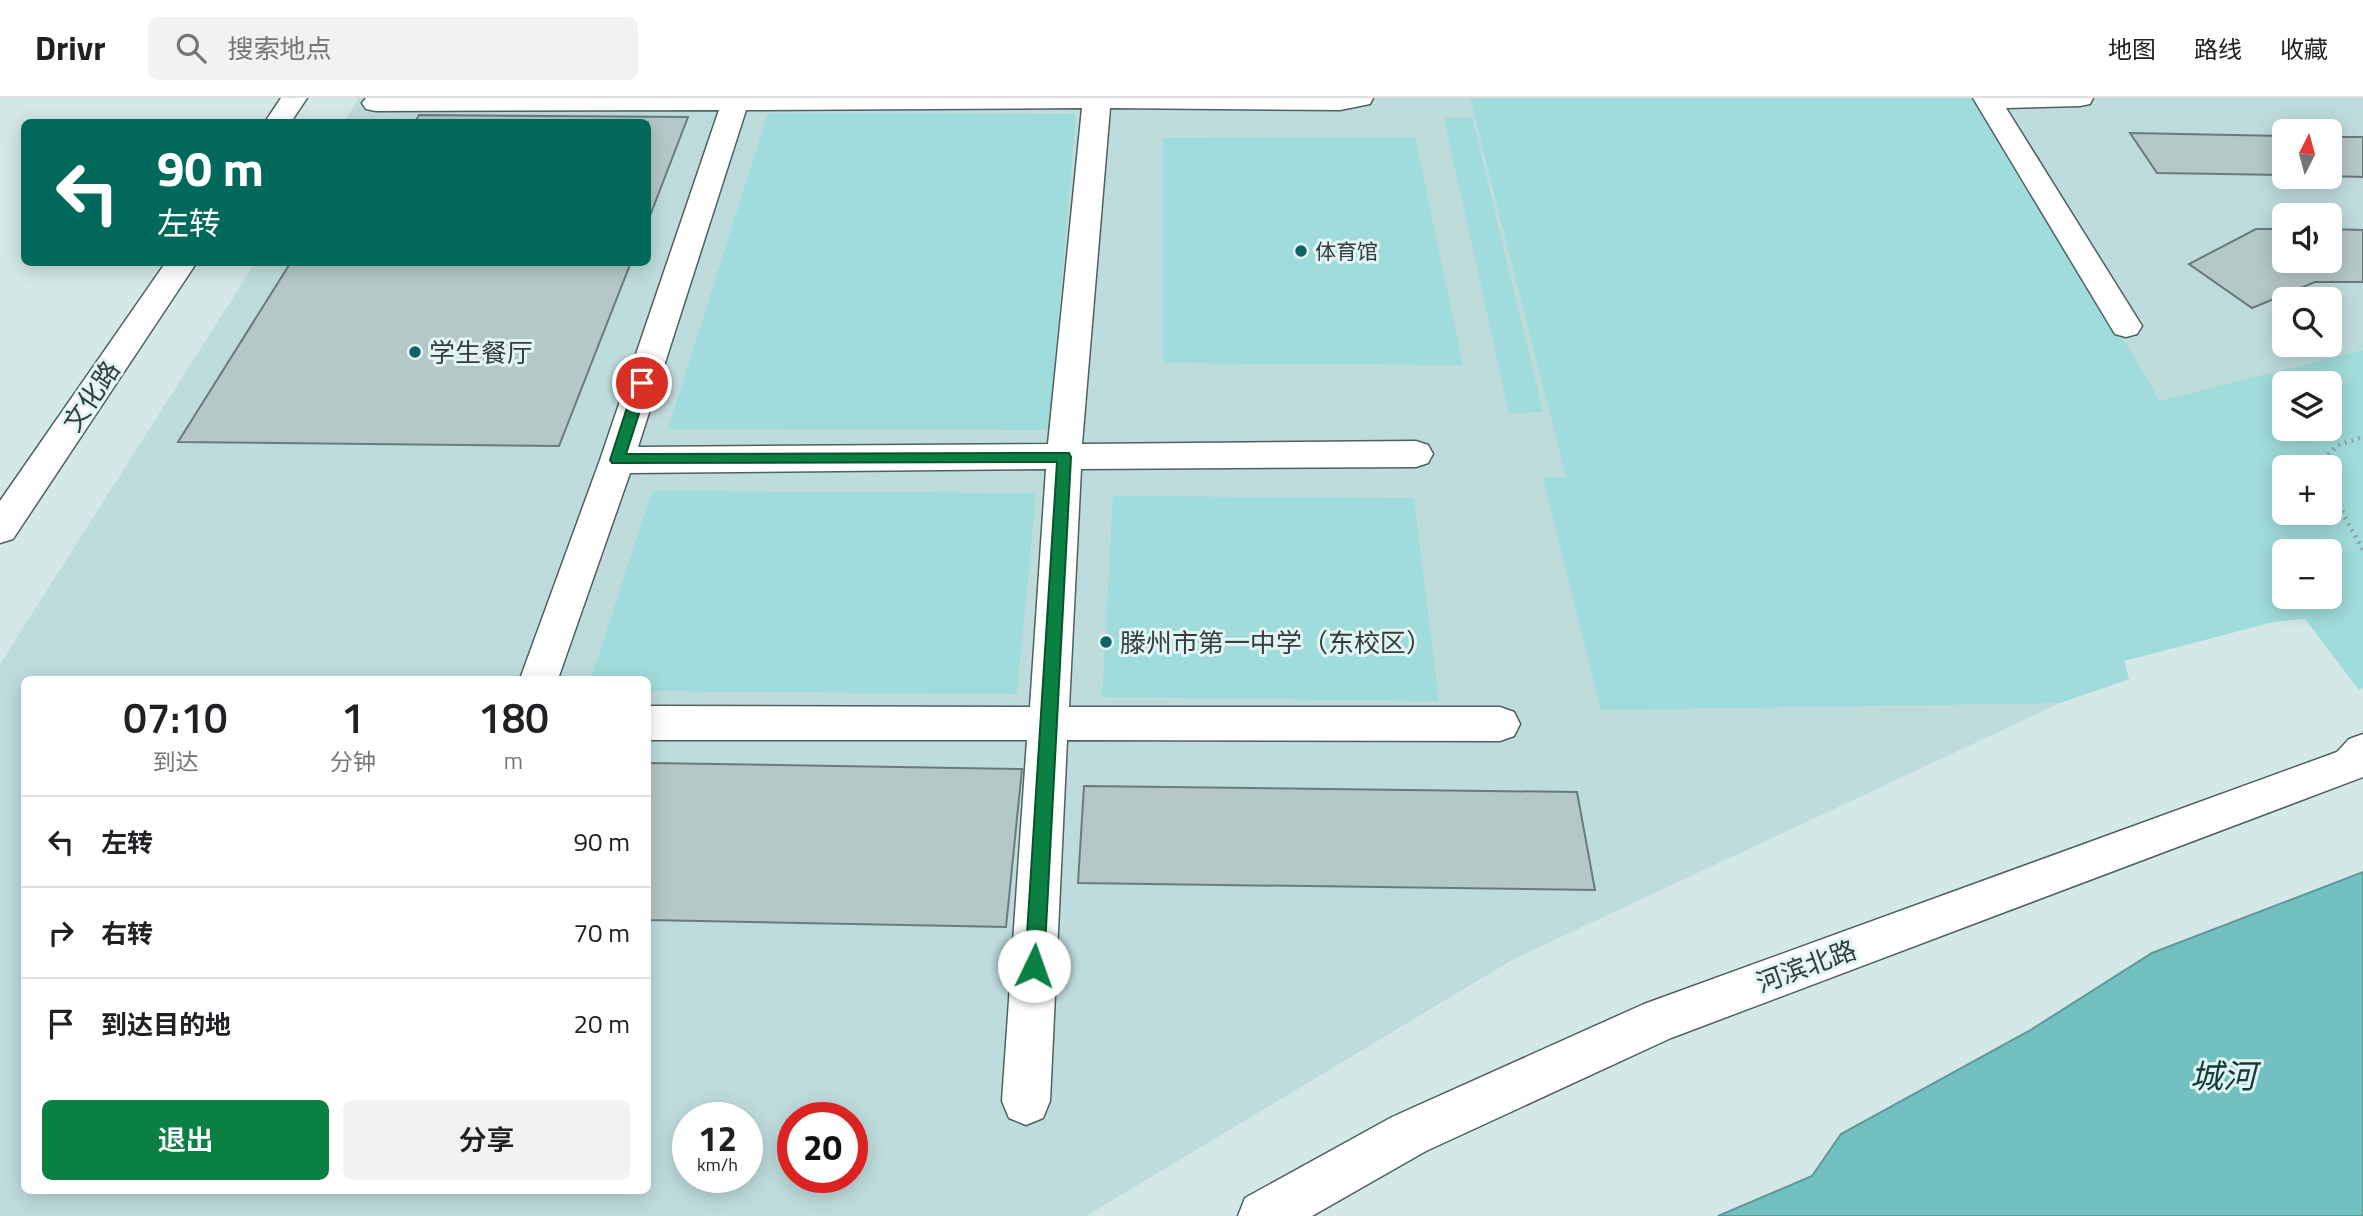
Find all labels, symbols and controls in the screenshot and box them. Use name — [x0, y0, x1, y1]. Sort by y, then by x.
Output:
search box — [148, 17, 638, 80]
text: Drivr — [35, 23, 106, 73]
icon: search — [172, 29, 210, 67]
text: 搜索地点 — [228, 29, 332, 68]
text: 地图 — [2108, 31, 2156, 67]
text: 路线 — [2194, 31, 2242, 67]
text: 收藏 — [2280, 31, 2328, 67]
north arrow — [2272, 119, 2342, 189]
map controls — [2272, 119, 2342, 609]
text: 90 m — [157, 130, 264, 205]
icon: left — [42, 147, 133, 238]
text: 左转 — [157, 199, 221, 247]
button: sound — [2272, 203, 2342, 273]
place label: 体育馆 — [1315, 235, 1378, 267]
marker: 体育馆 — [1293, 243, 1309, 259]
button: search — [2272, 287, 2342, 357]
place label: 学生餐厅 — [429, 333, 533, 372]
marker: 学生餐厅 — [407, 344, 423, 360]
street label: 文化路 — [53, 353, 129, 439]
pin — [612, 353, 672, 413]
icon: arrive — [623, 364, 661, 402]
button: layers — [2272, 371, 2342, 441]
button: + — [2272, 455, 2342, 525]
button: − — [2272, 539, 2342, 609]
place label: 滕州市第一中学（东校区） — [1120, 623, 1432, 662]
marker: 滕州市第一中学（东校区） — [1098, 634, 1114, 650]
text: 07:10 — [123, 685, 227, 749]
text: 1 — [341, 685, 365, 749]
text: 180 — [478, 685, 549, 749]
text: m — [504, 743, 523, 778]
text: 到达 — [152, 744, 198, 779]
text: 分钟 — [330, 744, 376, 779]
text: 90 m — [573, 822, 630, 861]
icon: left — [42, 823, 80, 861]
text: 左转 — [101, 823, 153, 862]
text: 70 m — [573, 913, 630, 952]
icon: right — [42, 914, 80, 952]
text: 右转 — [101, 914, 153, 953]
position arrow — [997, 929, 1071, 1003]
street label: 河滨北路 — [1750, 930, 1862, 1002]
text: 20 m — [573, 1004, 630, 1043]
icon: arrive — [42, 1005, 80, 1043]
text: 到达目的地 — [101, 1005, 231, 1044]
water label: 城河 — [2190, 1051, 2262, 1101]
button: 退出 — [42, 1100, 329, 1180]
button: 分享 — [343, 1100, 630, 1180]
speed limit sign: 20 — [777, 1102, 868, 1193]
text: 12 — [698, 1111, 737, 1165]
text: km/h — [697, 1151, 738, 1178]

